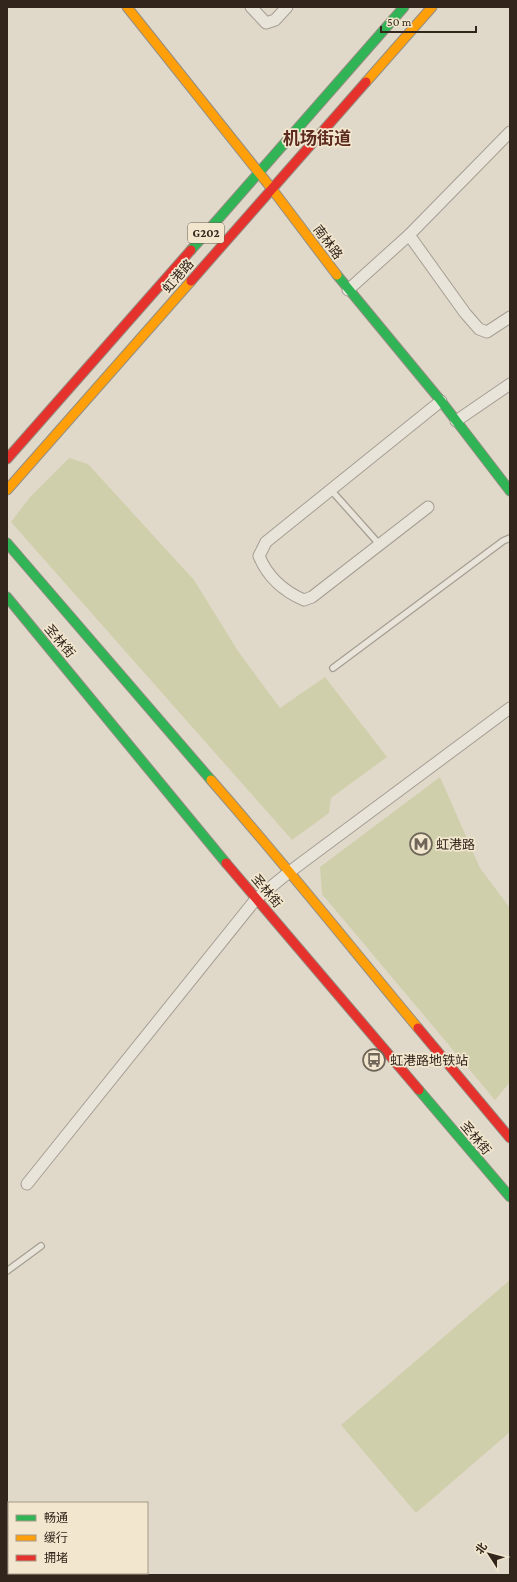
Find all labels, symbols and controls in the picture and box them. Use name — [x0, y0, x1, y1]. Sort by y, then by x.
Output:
scale bar — [381, 8, 476, 34]
text: 50 m — [387, 15, 412, 29]
district label: 机场街道 — [283, 129, 351, 148]
street label: 南林路 — [310, 222, 346, 262]
road number: G202 — [188, 223, 224, 243]
street label: 虹港路 — [160, 256, 196, 296]
street label: 圣林街 — [42, 621, 78, 661]
metro station icon: 虹港路 — [408, 831, 434, 857]
place label: 虹港路 — [436, 837, 475, 852]
street label: 圣林街 — [249, 871, 285, 911]
bus stop icon: 虹港路地铁站 — [361, 1047, 387, 1073]
place label: 虹港路地铁站 — [390, 1053, 468, 1068]
street label: 圣林街 — [458, 1118, 494, 1158]
legend — [8, 1502, 148, 1574]
text: 畅通 — [44, 1511, 68, 1525]
text: 缓行 — [44, 1531, 68, 1545]
north arrow — [469, 1534, 509, 1574]
text: 北 — [473, 1540, 489, 1556]
text: 拥堵 — [44, 1551, 68, 1565]

